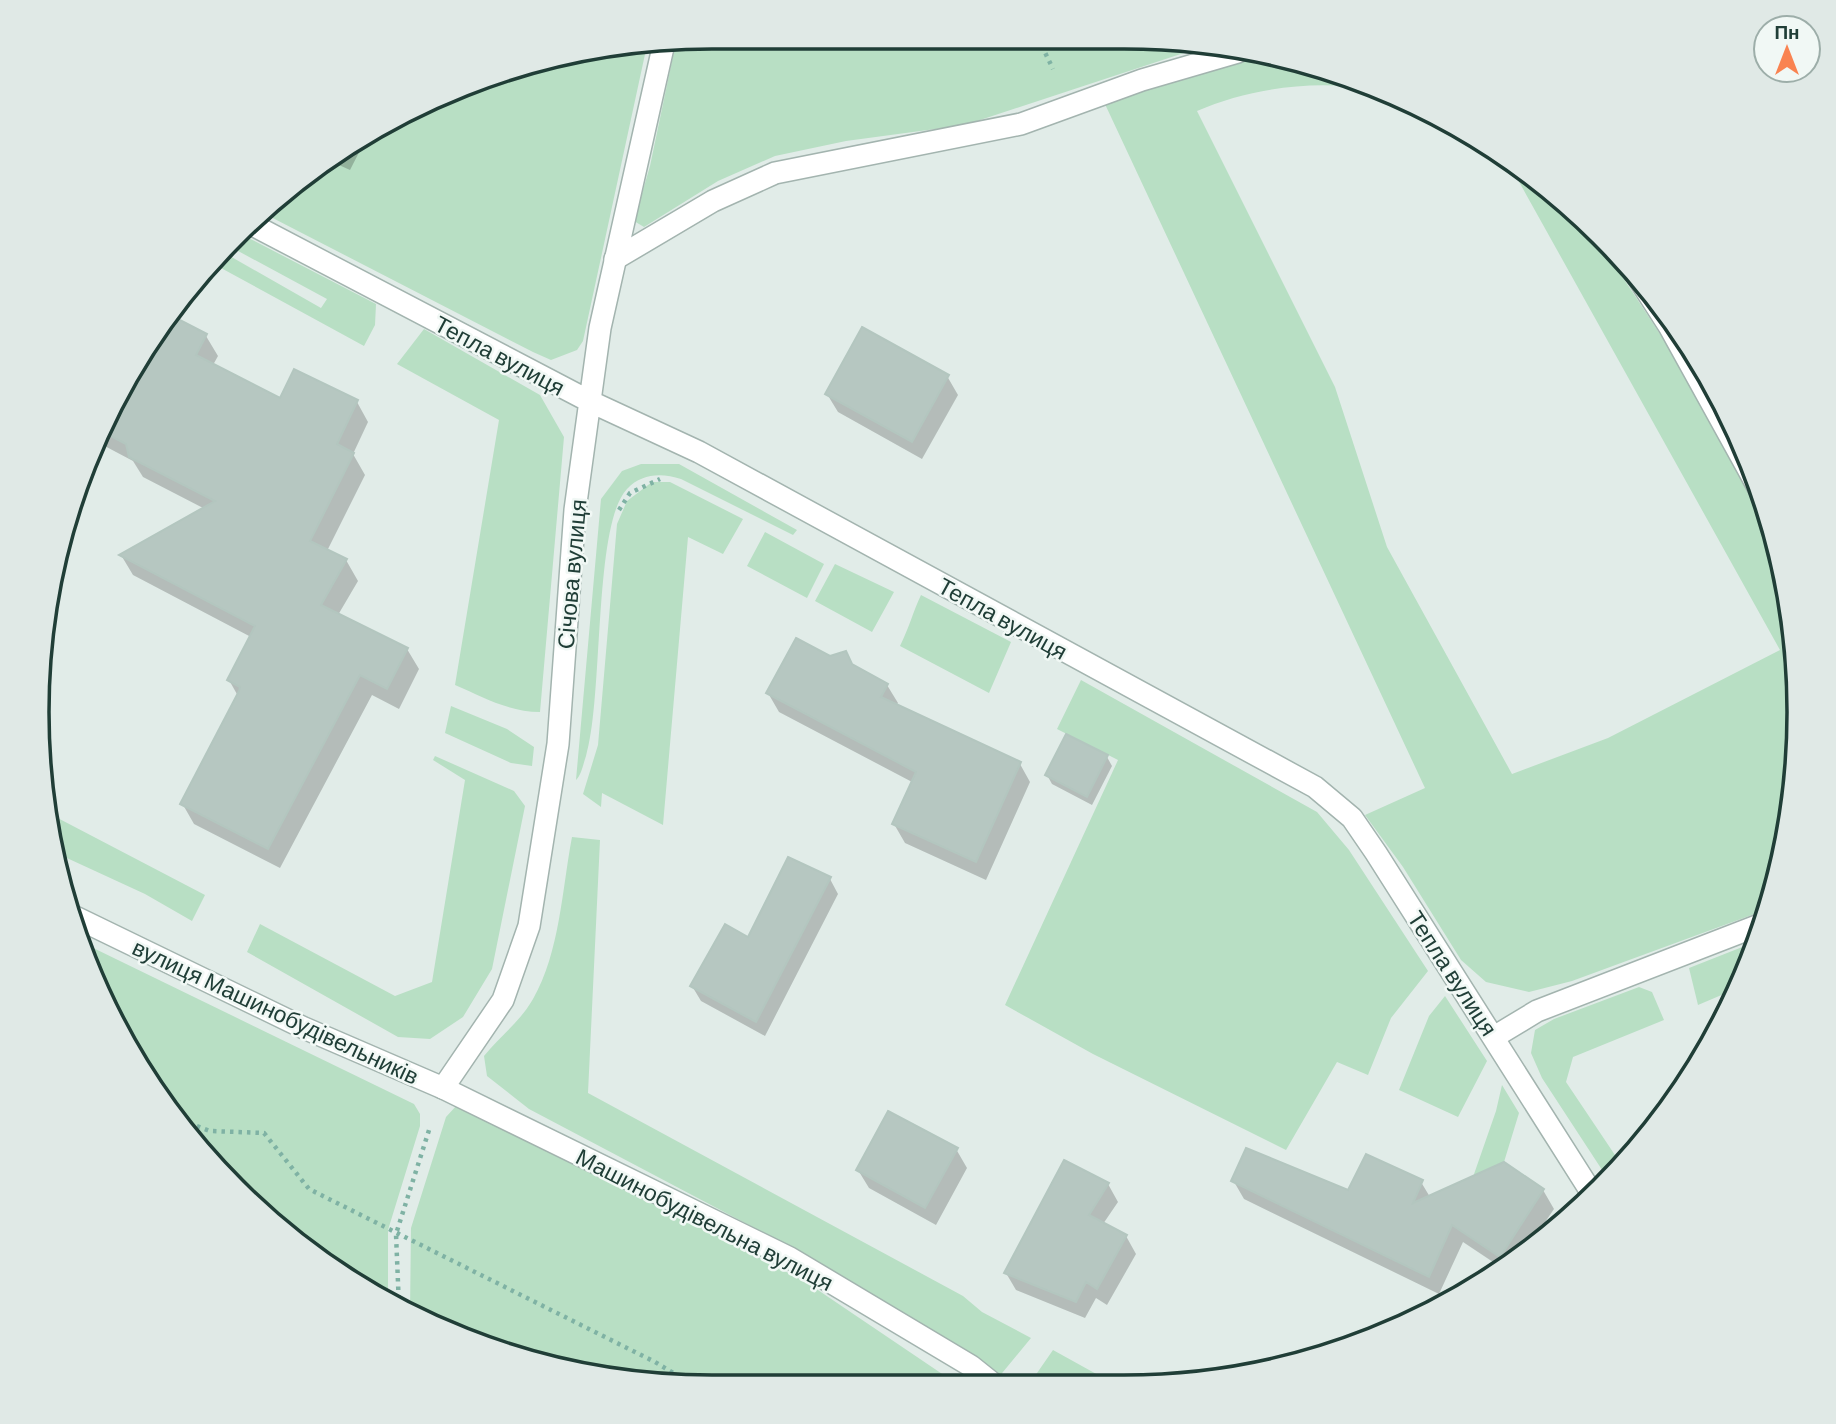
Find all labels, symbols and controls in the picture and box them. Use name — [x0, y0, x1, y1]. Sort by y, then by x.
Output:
north arrow — [1752, 14, 1822, 84]
text: Пн — [1774, 20, 1800, 43]
street label: Тепла вулиця — [430, 309, 570, 401]
street label: Січова вулиця — [550, 498, 592, 650]
street label: Тепла вулиця — [933, 571, 1073, 665]
street label: Тепла вулиця — [1402, 905, 1504, 1041]
street label: вулиця Машинобудівельників — [128, 932, 424, 1090]
street label: Машинобудівельна вулиця — [572, 1142, 838, 1296]

